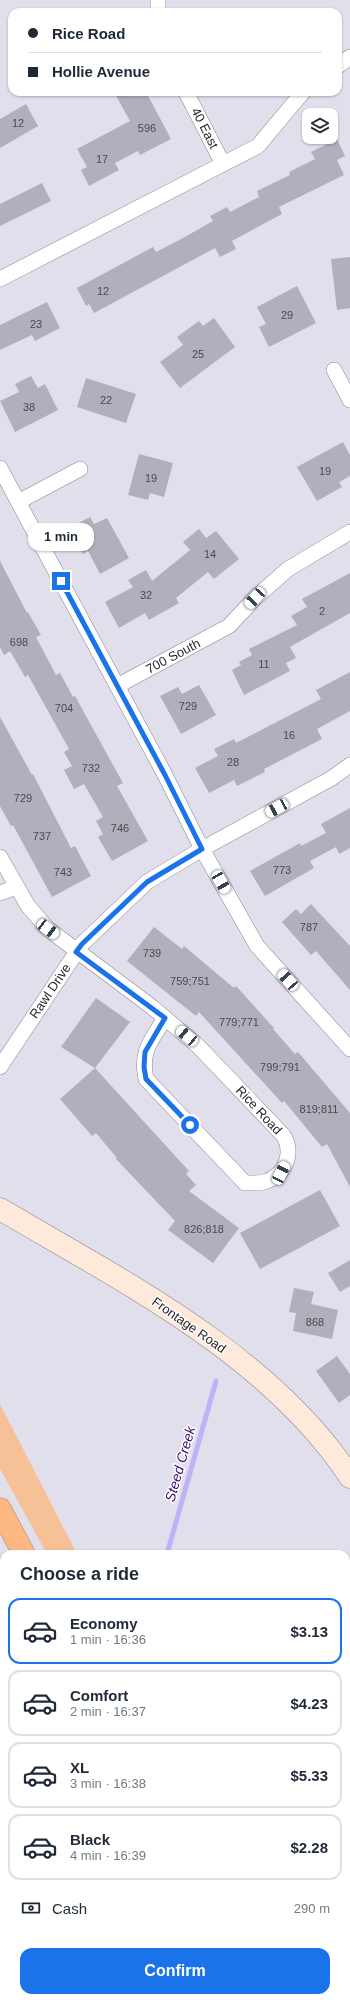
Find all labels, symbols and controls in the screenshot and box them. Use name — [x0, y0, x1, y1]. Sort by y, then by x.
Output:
text: Rice Road — [52, 25, 125, 42]
text: Hollie Avenue — [52, 63, 150, 80]
street label: 40 East — [188, 105, 222, 151]
map controls — [302, 108, 338, 144]
button: layers — [302, 108, 338, 144]
house number: 12 — [12, 117, 24, 129]
house number: 596 — [138, 122, 156, 134]
house number: 17 — [96, 153, 108, 165]
house number: 12 — [97, 285, 109, 297]
house number: 29 — [281, 309, 293, 321]
house number: 23 — [30, 318, 42, 330]
house number: 25 — [192, 348, 204, 360]
house number: 22 — [100, 394, 112, 406]
house number: 38 — [23, 401, 35, 413]
house number: 19 — [319, 465, 331, 477]
house number: 19 — [145, 472, 157, 484]
callout: 1 min — [28, 523, 94, 551]
text: 1 min — [44, 529, 78, 544]
house number: 14 — [204, 548, 216, 560]
route end — [52, 572, 70, 590]
car — [242, 585, 268, 611]
house number: 32 — [140, 589, 152, 601]
house number: 2 — [319, 605, 325, 617]
street label: 700 South — [143, 635, 203, 677]
house number: 698 — [10, 636, 28, 648]
house number: 11 — [258, 658, 270, 670]
house number: 729 — [179, 700, 197, 712]
house number: 704 — [55, 702, 73, 714]
house number: 16 — [283, 729, 295, 741]
house number: 28 — [227, 756, 239, 768]
house number: 732 — [82, 762, 100, 774]
house number: 729 — [14, 792, 32, 804]
car — [264, 797, 290, 819]
house number: 746 — [111, 822, 129, 834]
house number: 737 — [33, 830, 51, 842]
house number: 773 — [273, 864, 291, 876]
house number: 743 — [54, 866, 72, 878]
car — [210, 869, 232, 895]
car — [35, 917, 61, 941]
house number: 787 — [300, 921, 318, 933]
house number: 739 — [143, 947, 161, 959]
street label: Rawl Drive — [26, 961, 74, 1021]
car — [276, 967, 300, 993]
house number: 759;751 — [170, 975, 210, 987]
house number: 779;771 — [219, 1016, 259, 1028]
car — [174, 1024, 200, 1048]
house number: 799;791 — [260, 1061, 300, 1073]
street label: Rice Road — [233, 1083, 285, 1137]
house number: 819;811 — [300, 1103, 338, 1115]
route start — [181, 1116, 199, 1134]
car — [270, 1160, 292, 1186]
house number: 826;818 — [184, 1223, 224, 1235]
street label: Frontage Road — [149, 1294, 229, 1356]
house number: 868 — [306, 1316, 324, 1328]
water label: Steed Creek — [162, 1423, 199, 1504]
text: Choose a ride — [20, 1564, 139, 1584]
icon: car — [22, 1613, 58, 1649]
text: Economy — [70, 1615, 138, 1632]
text: $3.13 — [290, 1623, 328, 1640]
text: 1 min · 16:36 — [70, 1632, 146, 1647]
icon: car — [22, 1685, 58, 1721]
text: Comfort — [70, 1687, 128, 1704]
text: $4.23 — [290, 1695, 328, 1712]
text: 2 min · 16:37 — [70, 1704, 146, 1719]
icon: car — [22, 1757, 58, 1793]
text: XL — [70, 1759, 89, 1776]
text: $5.33 — [290, 1767, 328, 1784]
text: 3 min · 16:38 — [70, 1776, 146, 1791]
icon: car — [22, 1829, 58, 1865]
text: Black — [70, 1831, 110, 1848]
text: $2.28 — [290, 1839, 328, 1856]
text: 4 min · 16:39 — [70, 1848, 146, 1863]
icon: cash — [20, 1897, 42, 1919]
text: Cash — [52, 1900, 87, 1917]
text: 290 m — [294, 1901, 330, 1916]
button: Confirm — [20, 1948, 330, 1994]

